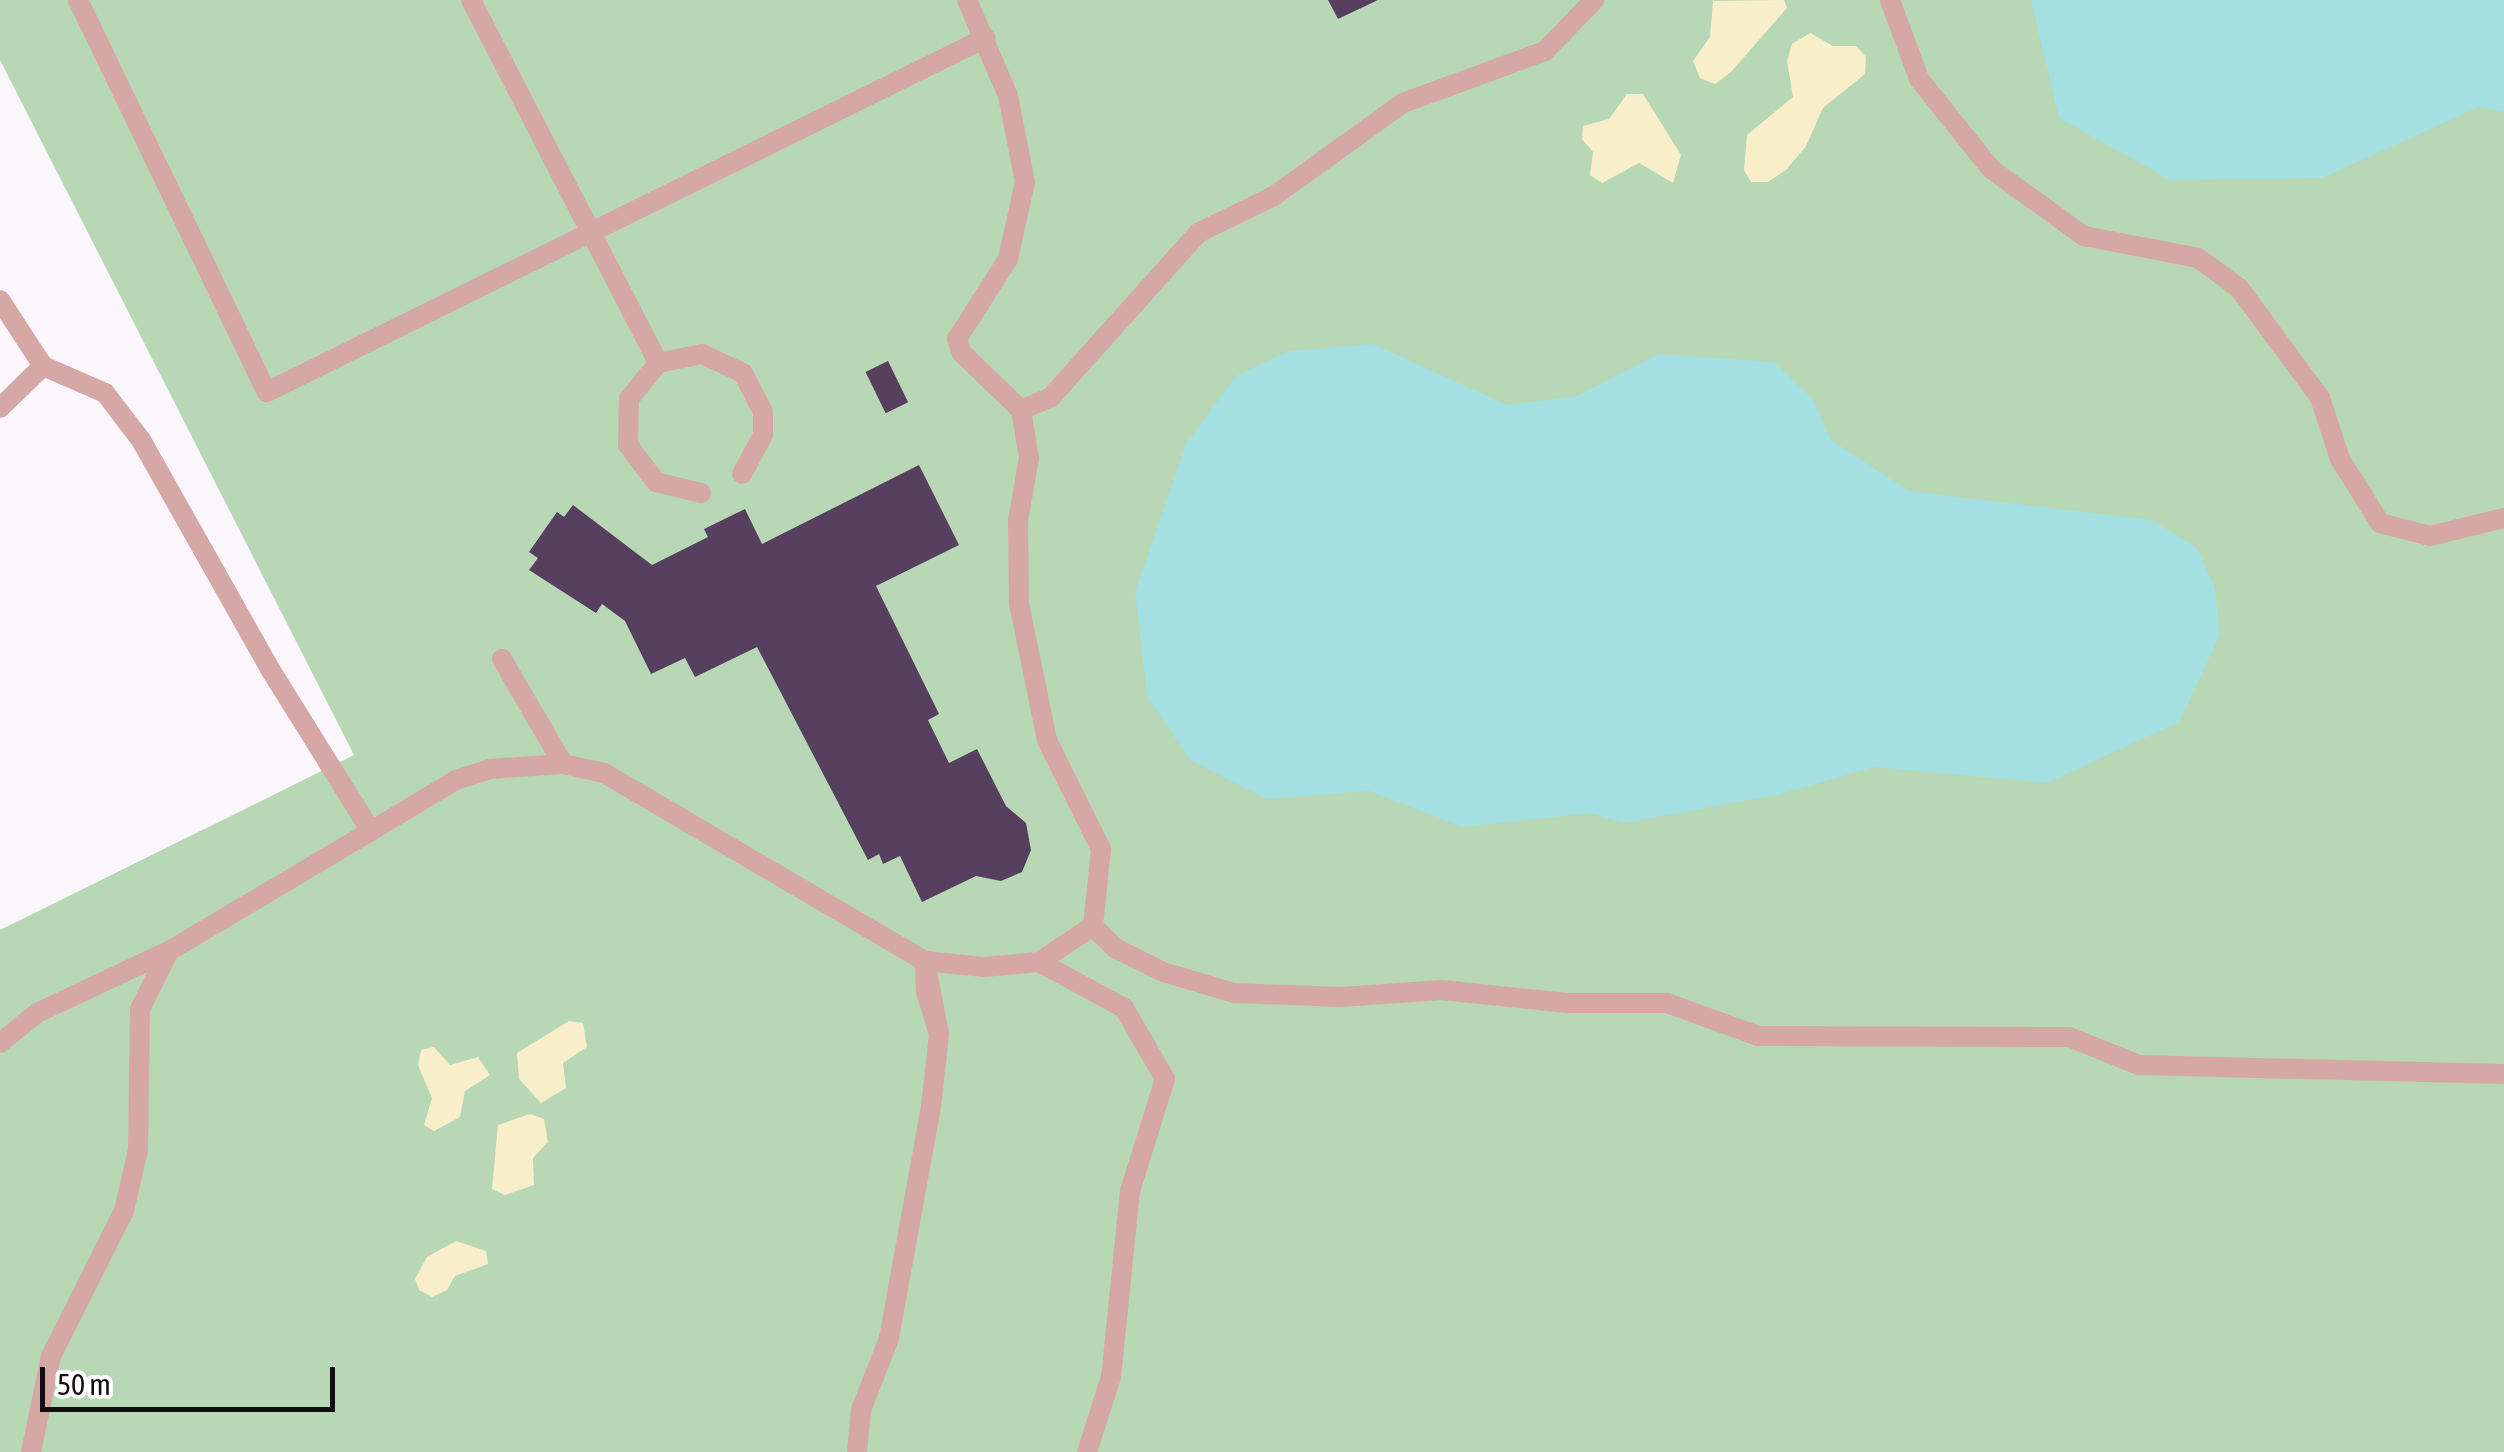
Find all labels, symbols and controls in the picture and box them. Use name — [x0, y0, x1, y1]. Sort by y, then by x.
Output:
scale bar — [45, 1347, 340, 1409]
text: 50 m — [57, 1367, 111, 1401]

